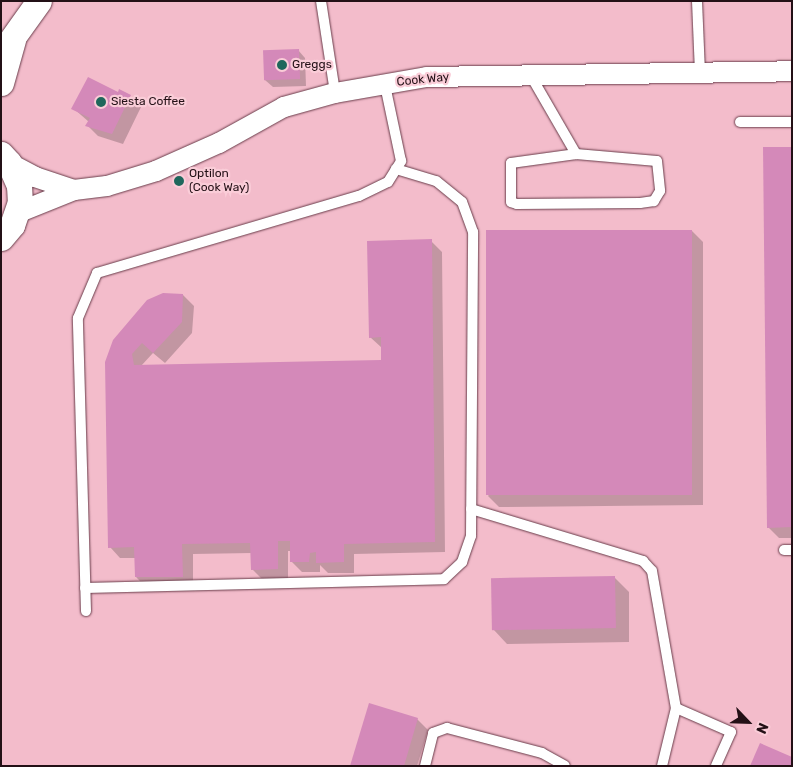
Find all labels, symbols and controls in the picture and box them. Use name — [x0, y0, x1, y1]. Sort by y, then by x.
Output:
place label: Greggs — [292, 58, 332, 72]
marker: Greggs — [276, 59, 288, 71]
street label: Cook Way — [396, 70, 450, 90]
place label: Siesta Coffee — [111, 95, 185, 109]
marker: Siesta Coffee — [95, 96, 107, 108]
place label: Optilon (Cook Way) — [189, 167, 250, 195]
marker: Optilon (Cook Way) — [173, 175, 185, 187]
north arrow — [723, 697, 773, 747]
text: N — [752, 720, 772, 736]

